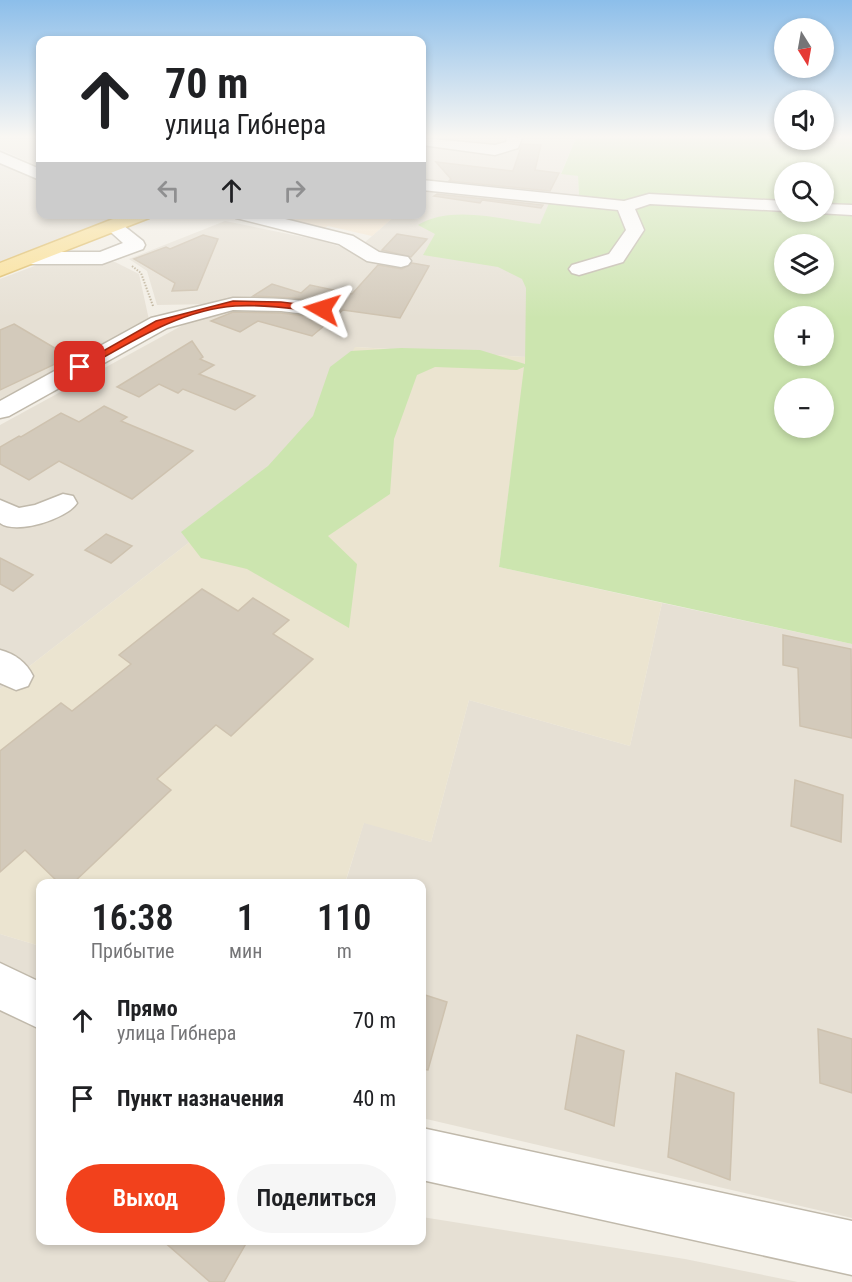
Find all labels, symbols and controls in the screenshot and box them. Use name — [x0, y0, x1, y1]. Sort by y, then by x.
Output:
north arrow — [774, 18, 834, 78]
map controls — [774, 18, 834, 438]
text: 70 m — [165, 59, 248, 108]
icon: ahead — [66, 60, 144, 138]
button: sound — [774, 90, 834, 150]
text: улица Гибнера — [165, 109, 326, 141]
button: search — [774, 162, 834, 222]
icon: left — [152, 174, 185, 207]
icon: ahead — [215, 174, 248, 207]
icon: right — [278, 174, 311, 207]
button: layers — [774, 234, 834, 294]
position arrow — [290, 277, 354, 341]
button: + — [774, 306, 834, 366]
pin — [54, 341, 105, 392]
icon: arrive — [63, 350, 96, 383]
button: − — [774, 378, 834, 438]
text: 16:38 — [92, 897, 174, 939]
text: 1 — [237, 897, 255, 939]
text: 110 — [317, 897, 371, 939]
text: Прибытие — [91, 939, 174, 963]
text: мин — [229, 939, 262, 963]
text: m — [337, 939, 352, 963]
text: Прямо — [117, 996, 178, 1021]
icon: ahead — [66, 1004, 99, 1037]
text: 70 m — [353, 1008, 396, 1033]
text: улица Гибнера — [117, 1021, 236, 1045]
icon: arrive — [66, 1082, 99, 1115]
text: Пункт назначения — [117, 1086, 284, 1111]
text: 40 m — [353, 1086, 396, 1111]
button: Выход — [66, 1164, 225, 1233]
button: Поделиться — [237, 1164, 396, 1233]

